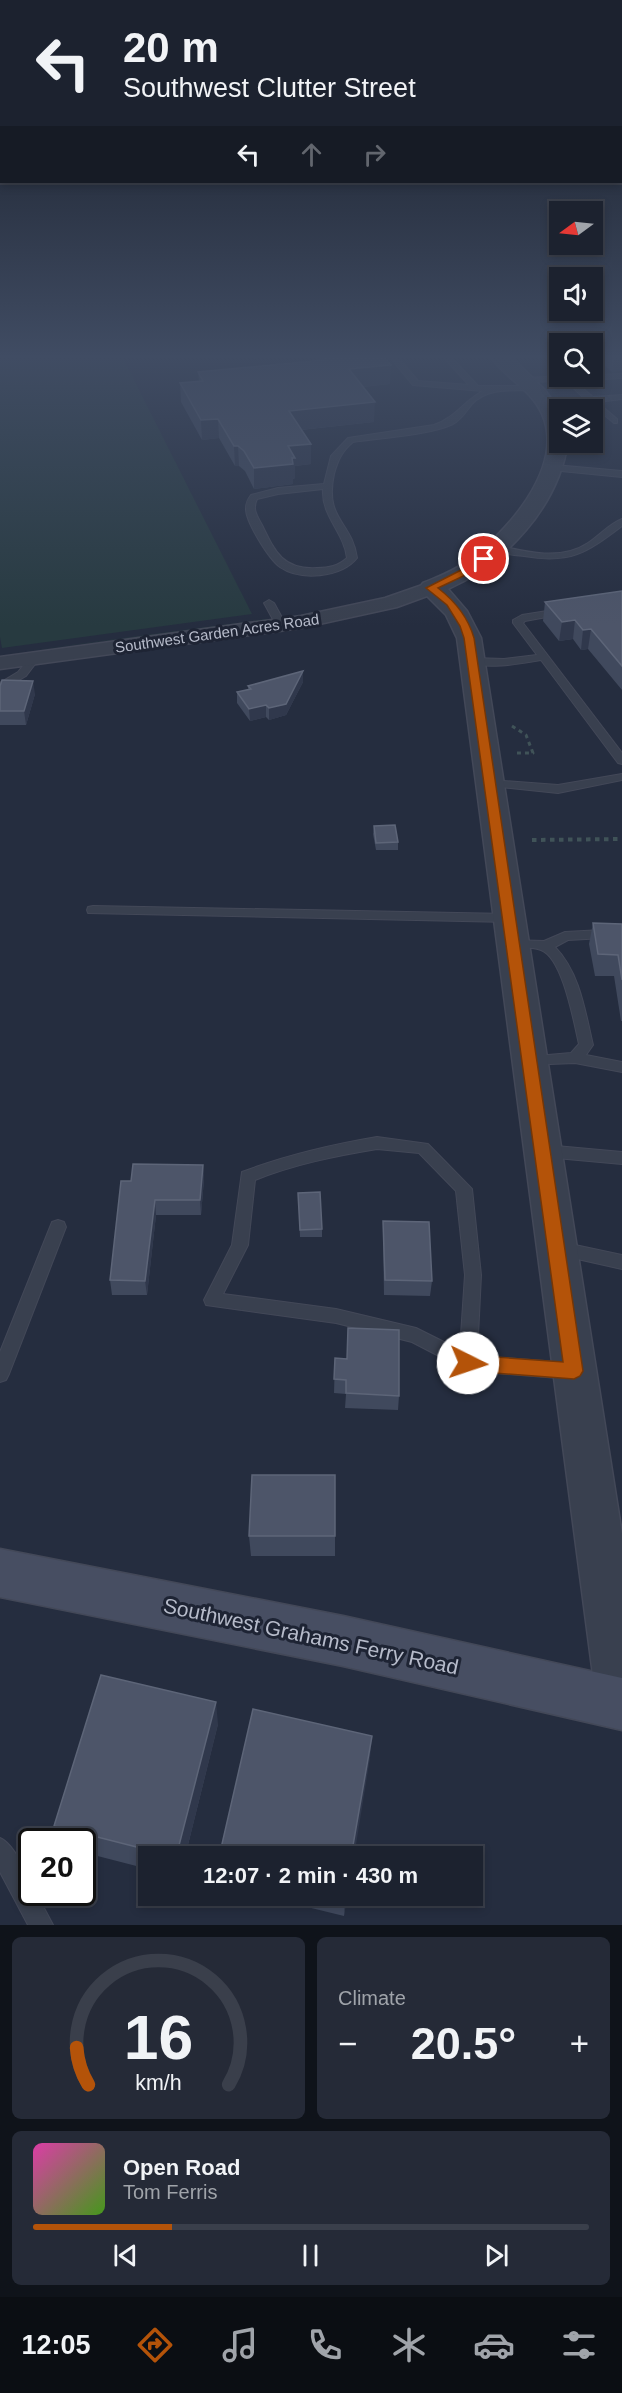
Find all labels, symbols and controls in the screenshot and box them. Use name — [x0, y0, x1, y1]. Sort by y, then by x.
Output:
icon: left — [24, 24, 102, 102]
text: 20 m — [123, 24, 219, 71]
text: Southwest Clutter Street — [123, 73, 416, 103]
icon: left — [232, 138, 265, 171]
icon: ahead — [295, 138, 328, 171]
icon: right — [358, 138, 391, 171]
north arrow — [549, 201, 603, 255]
map controls — [549, 201, 603, 453]
button: sound — [549, 267, 603, 321]
button: search — [549, 333, 603, 387]
button: layers — [549, 399, 603, 453]
pin — [458, 533, 509, 584]
icon: arrive — [467, 542, 500, 575]
street label: Southwest Garden Acres Road — [114, 610, 320, 656]
position arrow — [436, 1331, 500, 1395]
street label: Southwest Grahams Ferry Road — [161, 1593, 461, 1679]
speed limit sign: 20 — [18, 1828, 96, 1906]
text: 12:07 · 2 min · 430 m — [203, 1863, 418, 1888]
text: Climate — [338, 1987, 406, 2009]
text: 16 — [124, 2003, 193, 2072]
text: 20.5° — [411, 2018, 516, 2069]
text: − — [338, 2025, 357, 2062]
text: + — [570, 2025, 589, 2062]
text: km/h — [135, 2071, 182, 2095]
text: Open Road — [123, 2155, 240, 2180]
text: Tom Ferris — [123, 2181, 217, 2203]
icon: previous — [109, 2239, 142, 2272]
icon: pause — [294, 2239, 327, 2272]
icon: next — [480, 2239, 513, 2272]
icon: directions — [134, 2324, 176, 2366]
icon: music — [219, 2324, 261, 2366]
icon: phone — [304, 2324, 346, 2366]
icon: climate — [388, 2324, 430, 2366]
icon: car — [473, 2324, 515, 2366]
icon: filters — [558, 2324, 600, 2366]
text: 12:05 — [21, 2330, 91, 2360]

